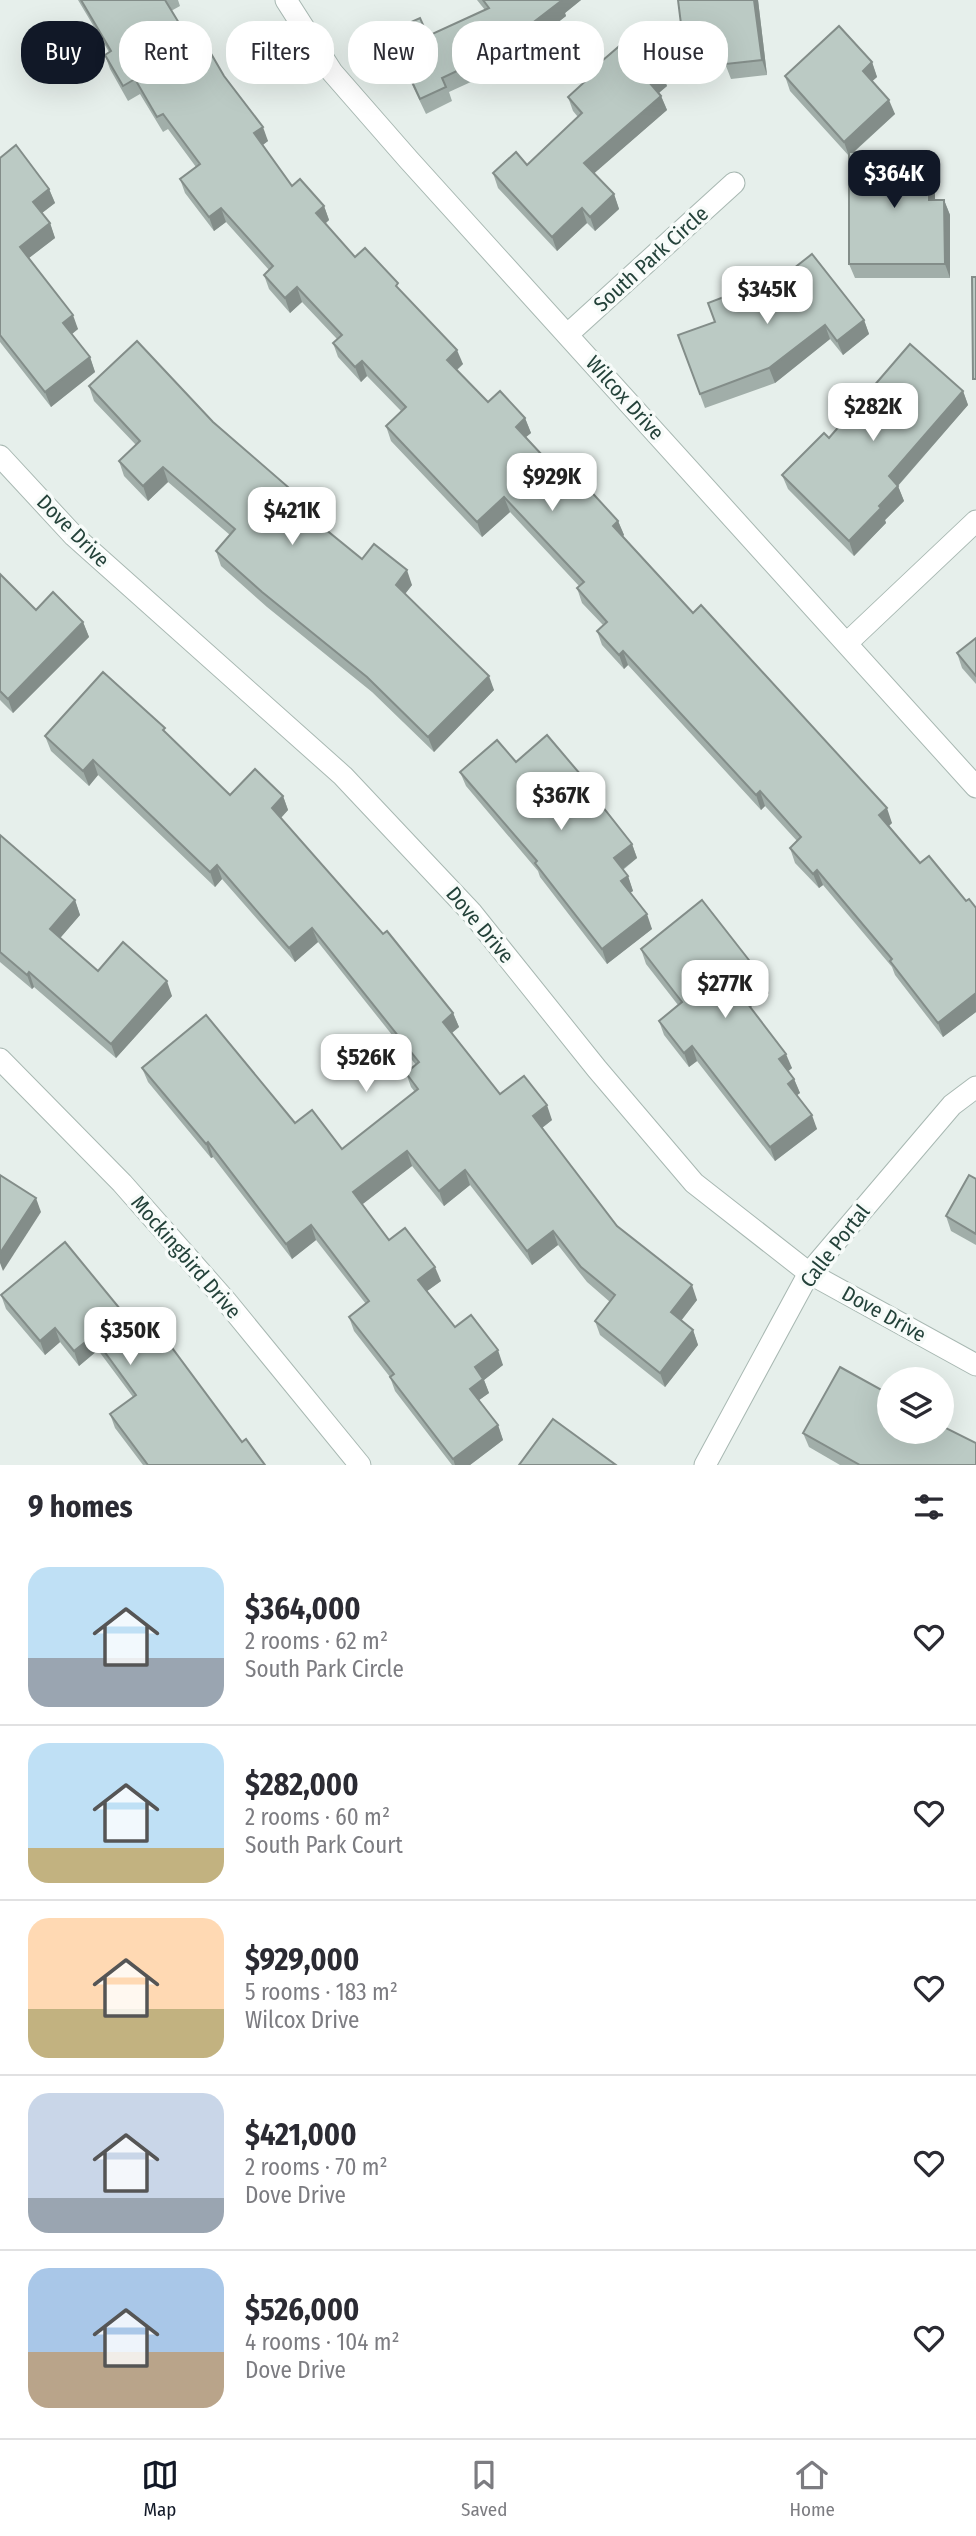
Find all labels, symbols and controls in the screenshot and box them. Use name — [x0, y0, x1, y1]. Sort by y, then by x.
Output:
chip: Buy — [21, 21, 105, 84]
chip: Rent — [119, 21, 212, 84]
chip: Filters — [226, 21, 334, 84]
chip: New — [348, 21, 438, 84]
chip: Apartment — [452, 21, 604, 84]
chip: House — [618, 21, 728, 84]
pin: $364K — [845, 150, 943, 210]
text: $364K — [864, 159, 924, 187]
street label: South Park Circle — [588, 201, 714, 317]
pin: $345K — [718, 266, 816, 326]
text: $345K — [738, 275, 796, 303]
street label: Wilcox Drive — [580, 350, 670, 446]
pin: $282K — [824, 384, 922, 443]
text: $282K — [844, 392, 902, 420]
pin: $929K — [503, 454, 601, 513]
text: $929K — [523, 462, 581, 490]
pin: $421K — [243, 488, 341, 547]
street label: Dove Drive — [31, 489, 115, 573]
text: $421K — [264, 496, 320, 524]
pin: $367K — [512, 772, 610, 832]
text: $367K — [532, 781, 590, 809]
street label: Dove Drive — [440, 881, 520, 969]
pin: $277K — [676, 960, 774, 1020]
text: $277K — [698, 969, 752, 997]
pin: $526K — [317, 1034, 415, 1094]
text: $526K — [337, 1043, 395, 1071]
street label: Mockingbird Drive — [125, 1190, 247, 1324]
street label: Calle Portal — [795, 1199, 876, 1293]
street label: Dove Drive — [837, 1280, 931, 1348]
pin: $350K — [81, 1308, 179, 1367]
text: $350K — [100, 1316, 160, 1344]
map controls — [877, 1367, 954, 1444]
button: layers — [877, 1367, 954, 1444]
icon: filters — [910, 1488, 948, 1526]
text: 9 homes — [28, 1489, 133, 1525]
text: $364,000 — [245, 1591, 361, 1627]
icon: home — [84, 1595, 168, 1679]
icon: heart — [910, 1618, 948, 1656]
text: 2 rooms · 62 m² — [245, 1627, 388, 1655]
text: South Park Circle — [245, 1655, 404, 1683]
text: $282,000 — [245, 1767, 359, 1803]
icon: home — [84, 1771, 168, 1855]
icon: heart — [910, 1794, 948, 1832]
text: 2 rooms · 60 m² — [245, 1803, 390, 1831]
text: South Park Court — [245, 1831, 403, 1859]
text: $929,000 — [245, 1942, 359, 1978]
icon: home — [84, 1946, 168, 2030]
icon: heart — [910, 1969, 948, 2007]
text: 5 rooms · 183 m² — [245, 1978, 398, 2006]
text: Wilcox Drive — [245, 2006, 359, 2034]
text: $421,000 — [245, 2117, 357, 2153]
icon: home — [84, 2121, 168, 2205]
icon: heart — [910, 2144, 948, 2182]
text: 2 rooms · 70 m² — [245, 2153, 388, 2181]
text: Dove Drive — [245, 2181, 346, 2209]
text: $526,000 — [245, 2292, 359, 2328]
icon: home — [84, 2296, 168, 2380]
icon: heart — [910, 2319, 948, 2357]
text: 4 rooms · 104 m² — [245, 2328, 400, 2356]
text: Dove Drive — [245, 2356, 346, 2384]
tab: Map — [141, 2456, 179, 2521]
tab: Saved — [461, 2456, 507, 2521]
tab: Home — [789, 2456, 835, 2521]

